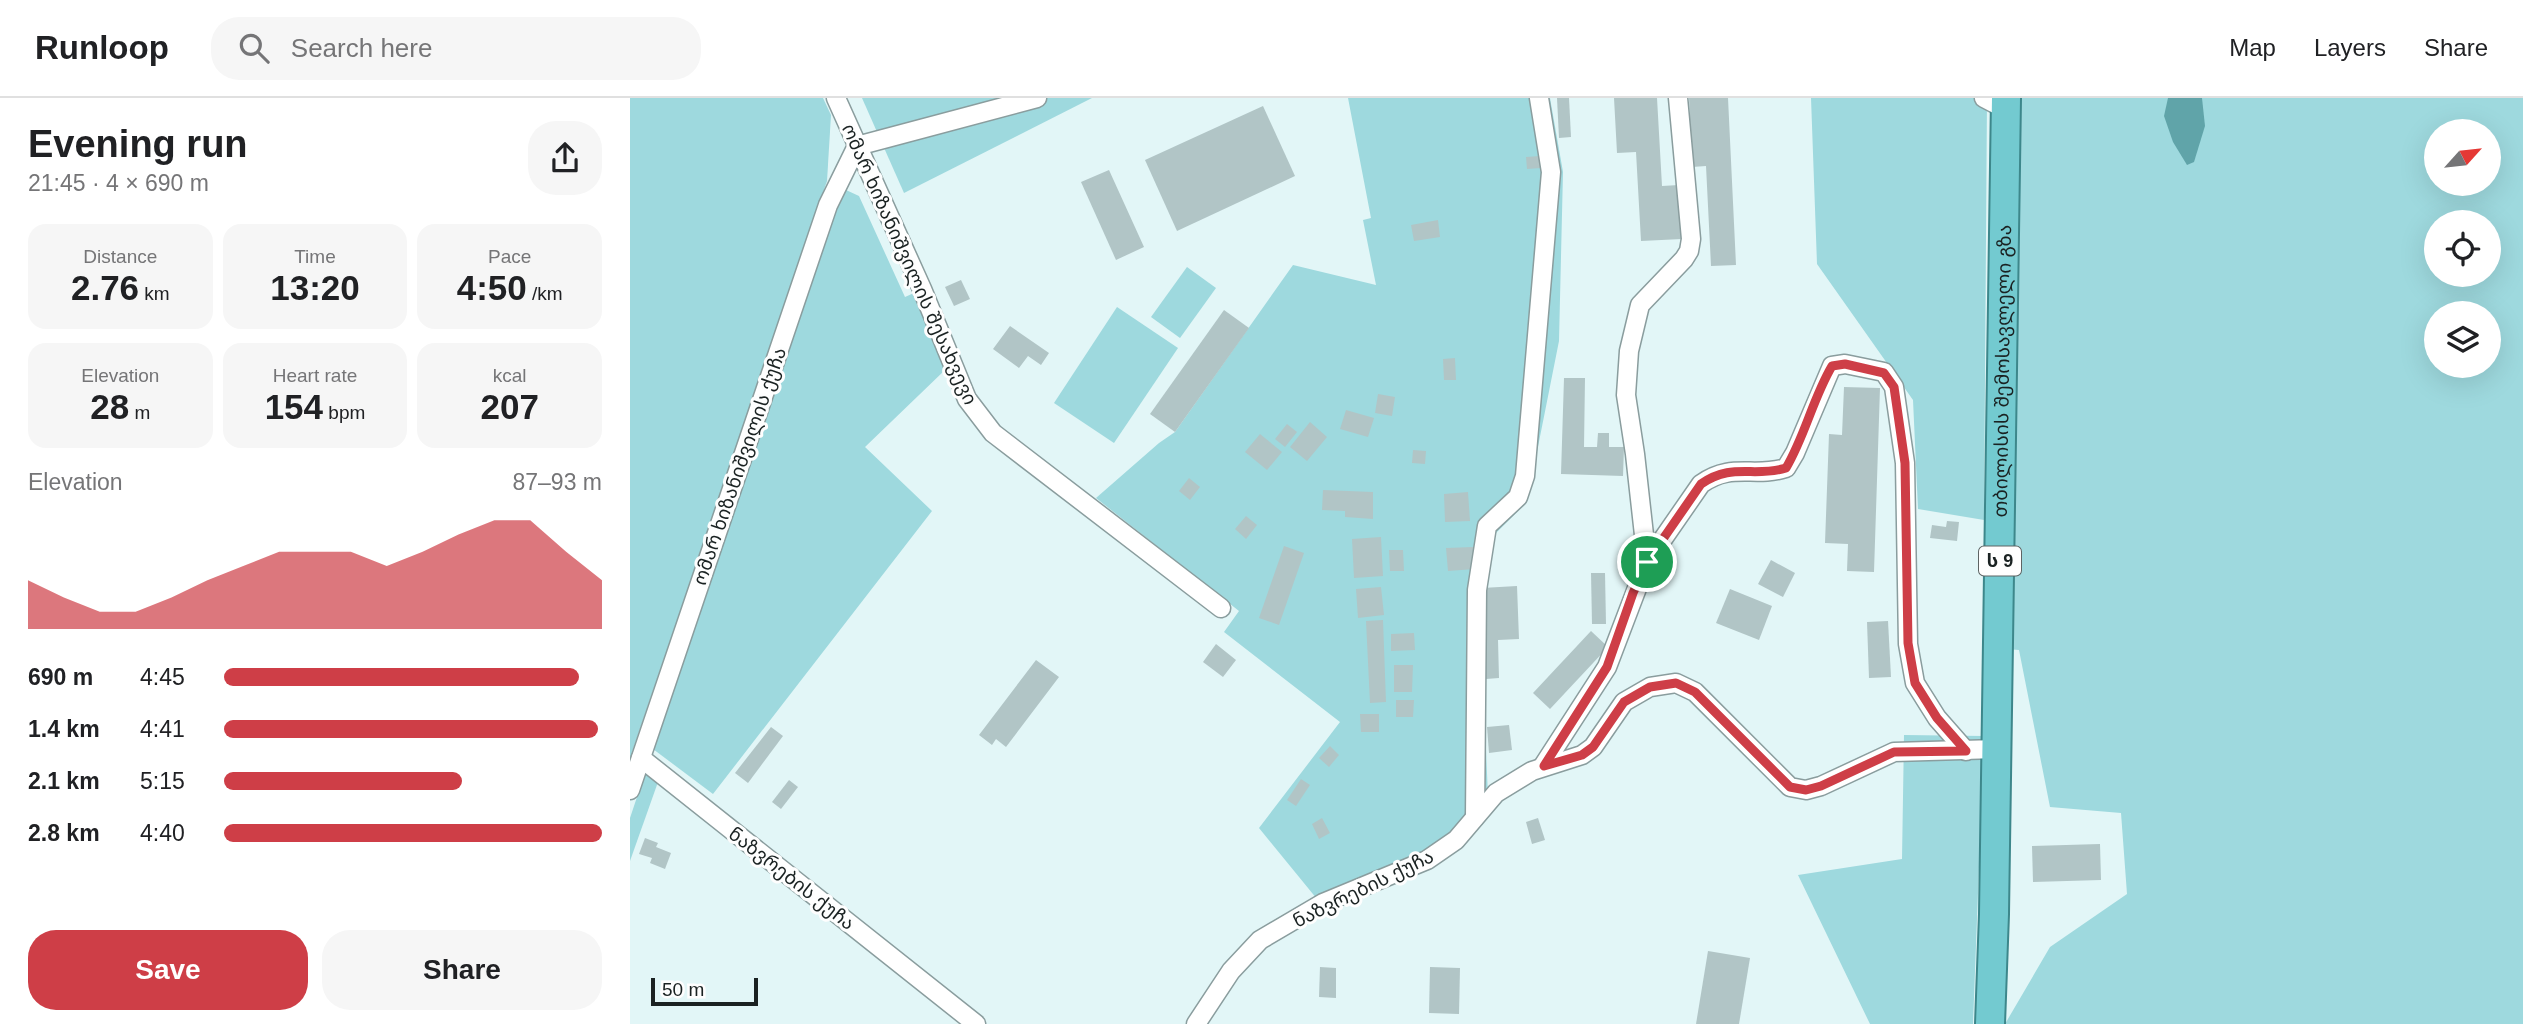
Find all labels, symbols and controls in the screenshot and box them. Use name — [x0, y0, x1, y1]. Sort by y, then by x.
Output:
search box — [211, 17, 701, 80]
text: Runloop — [35, 29, 169, 66]
icon: search — [235, 29, 273, 67]
text: Search here — [291, 33, 432, 63]
text: Map — [2229, 34, 2276, 61]
text: Layers — [2314, 34, 2386, 61]
text: Share — [2424, 34, 2488, 61]
north arrow — [2424, 119, 2501, 196]
map controls — [2424, 119, 2501, 378]
button: share — [528, 121, 602, 195]
street label: ომარ ხიზანიშვილის შესახვევი — [836, 121, 981, 409]
text: Evening run — [28, 123, 248, 165]
text: 21:45 · 4 × 690 m — [28, 170, 209, 196]
button: locate — [2424, 210, 2501, 287]
street label: თბილისის შემოსავლელი გზა — [1990, 225, 2016, 518]
text: Distance — [83, 246, 157, 267]
text: Time — [294, 246, 336, 267]
text: Pace — [488, 246, 531, 267]
text: 2.76 — [71, 268, 139, 307]
text: 13:20 — [270, 268, 360, 307]
text: 4:50 — [457, 268, 527, 307]
text: km — [139, 283, 170, 304]
text: /km — [527, 283, 563, 304]
button: layers — [2424, 301, 2501, 378]
street label: ომარ ხიზანიშვილის ქუჩა — [689, 344, 792, 588]
text: Elevation — [81, 365, 159, 386]
text: Heart rate — [273, 365, 357, 386]
text: kcal — [493, 365, 527, 386]
text: 28 — [90, 387, 129, 426]
text: 154 — [265, 387, 323, 426]
text: 207 — [480, 387, 539, 426]
text: m — [129, 402, 150, 423]
text: bpm — [323, 402, 365, 423]
text: Elevation — [28, 469, 123, 495]
text: 87–93 m — [512, 469, 602, 495]
pin — [1617, 532, 1677, 592]
icon: arrive — [1628, 543, 1666, 581]
road number: ს 9 — [1979, 546, 2021, 575]
text: 690 m — [28, 664, 93, 690]
text: 4:45 — [140, 664, 185, 690]
text: 1.4 km — [28, 716, 100, 742]
text: 4:41 — [140, 716, 185, 742]
text: 2.1 km — [28, 768, 100, 794]
text: 5:15 — [140, 768, 185, 794]
text: 2.8 km — [28, 820, 100, 846]
text: 4:40 — [140, 820, 185, 846]
street label: ნაზვრების ქუჩა — [724, 823, 859, 935]
street label: ნაზვრების ქუჩა — [1290, 845, 1437, 932]
button: Save — [28, 930, 308, 1010]
button: Share — [322, 930, 602, 1010]
scale bar — [651, 975, 758, 1007]
text: 50 m — [662, 979, 704, 1000]

